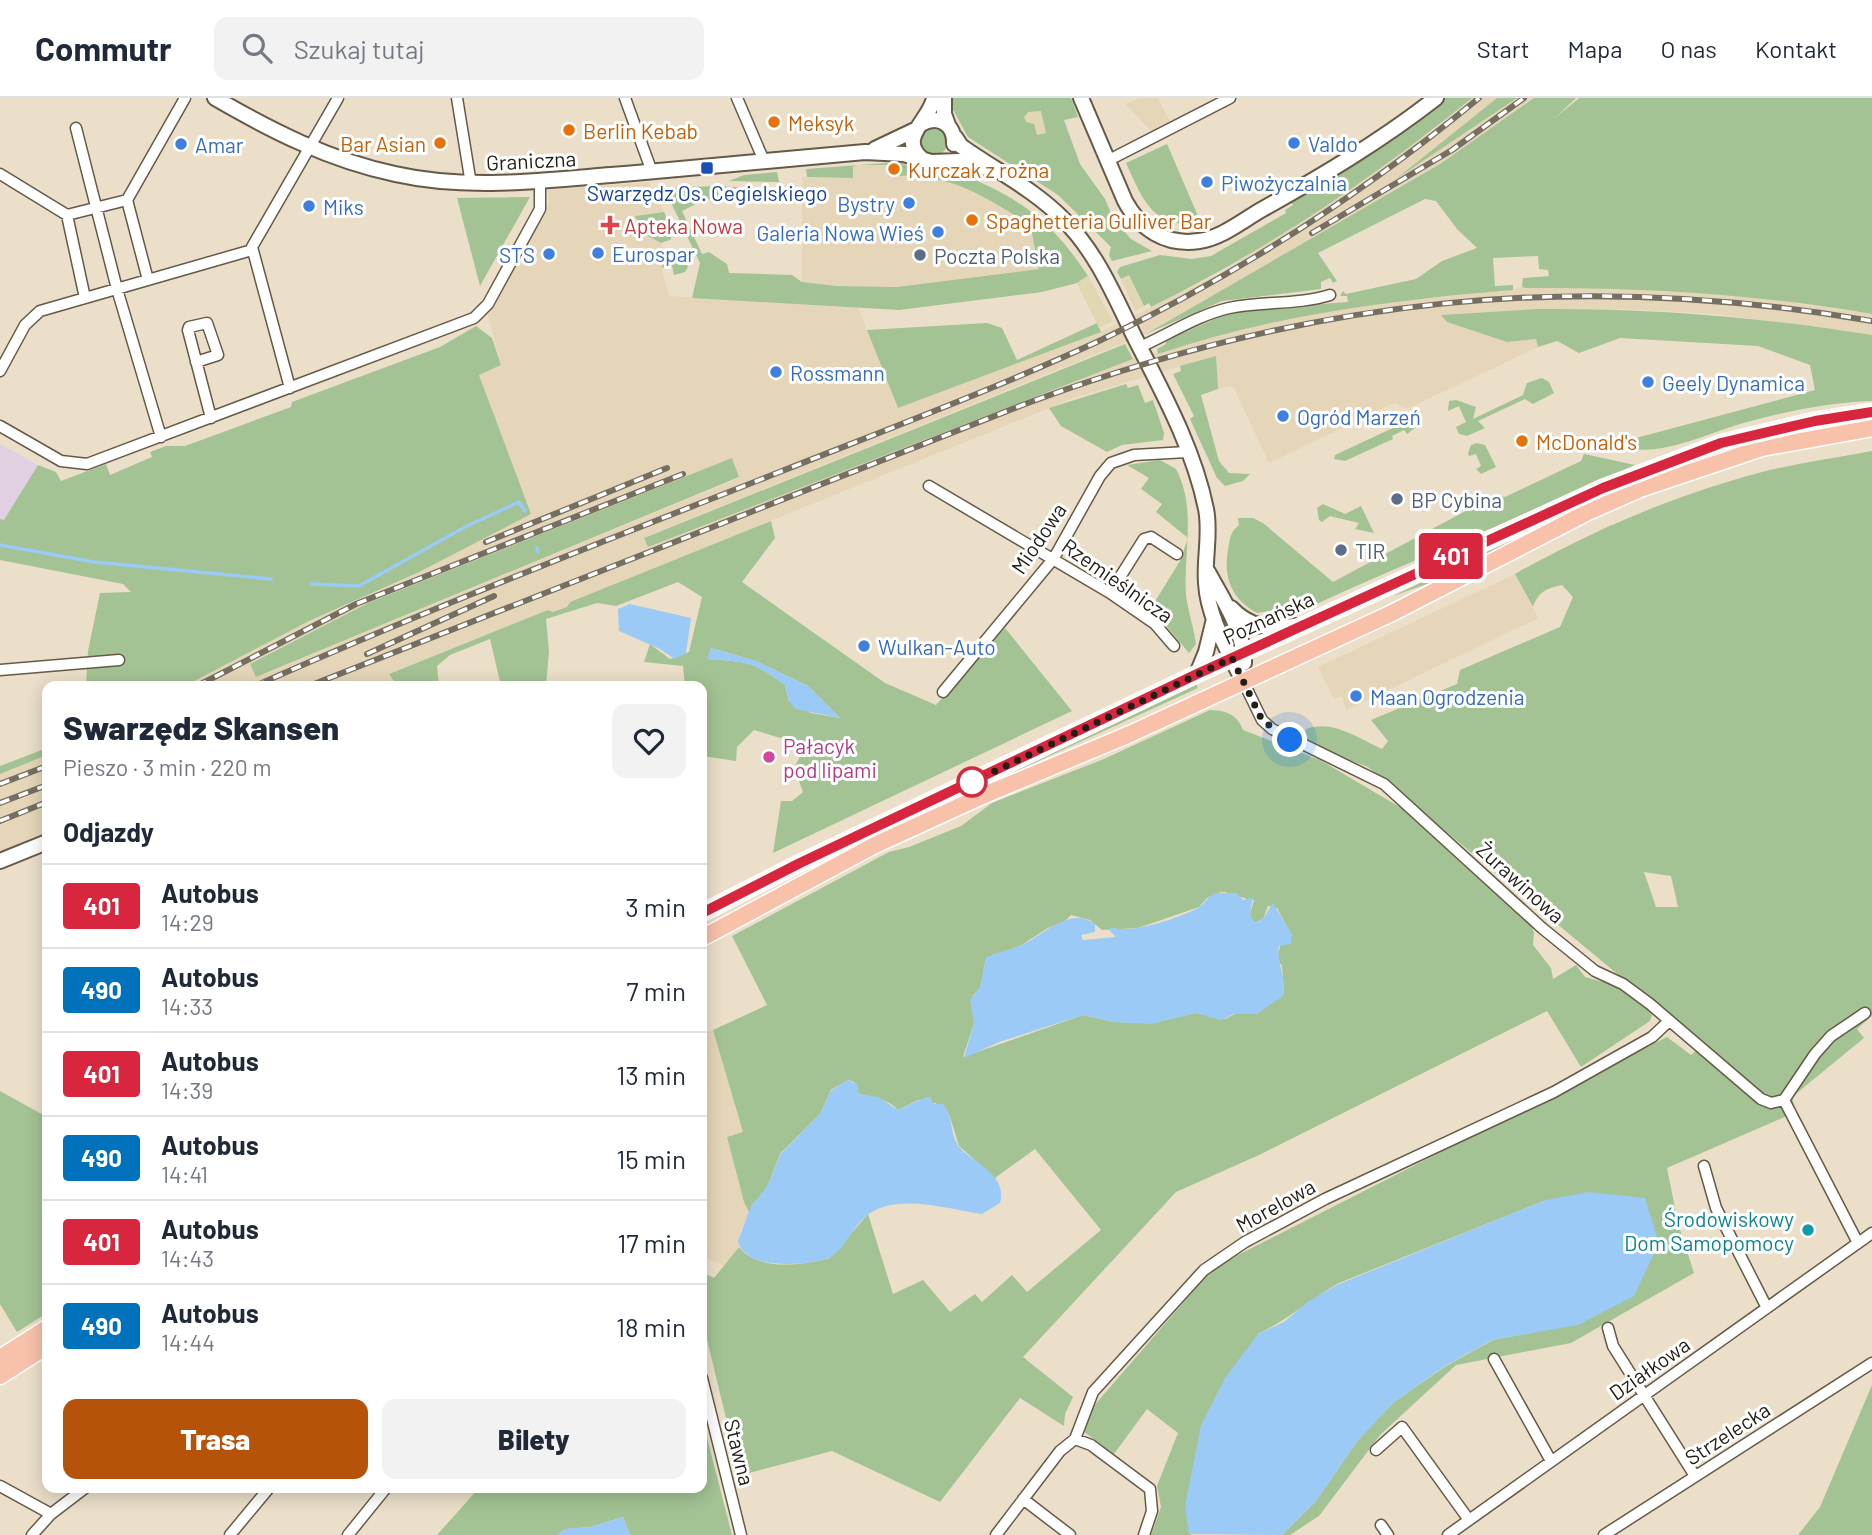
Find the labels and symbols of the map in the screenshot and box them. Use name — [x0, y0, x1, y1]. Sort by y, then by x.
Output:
place label: Meksyk — [788, 110, 854, 135]
marker: Meksyk — [766, 114, 782, 130]
place label: Berlin Kebab — [583, 118, 698, 143]
marker: Berlin Kebab — [561, 122, 577, 138]
place label: Bar Asian — [340, 131, 426, 156]
place label: Valdo — [1308, 131, 1358, 156]
place label: Amar — [195, 132, 244, 157]
marker: Bar Asian — [432, 135, 448, 151]
marker: Valdo — [1286, 135, 1302, 151]
marker: Amar — [173, 136, 189, 152]
street label: Graniczna — [485, 145, 577, 175]
place label: Kurczak z rożna — [908, 157, 1049, 182]
marker: Swarzędz Os. Cegielskiego — [699, 160, 715, 176]
marker: Kurczak z rożna — [886, 161, 902, 177]
place label: Piwożyczalnia — [1221, 170, 1347, 195]
marker: Piwożyczalnia — [1199, 174, 1215, 190]
place label: Swarzędz Os. Cegielskiego — [587, 180, 827, 205]
place label: Bystry — [837, 191, 895, 216]
place label: Miks — [323, 194, 364, 219]
marker: Bystry — [901, 195, 917, 211]
marker: Miks — [301, 198, 317, 214]
place label: Spaghetteria Gulliver Bar — [986, 208, 1212, 233]
marker: Spaghetteria Gulliver Bar — [964, 212, 980, 228]
place label: Apteka Nowa — [624, 213, 743, 238]
marker: Apteka Nowa — [602, 217, 618, 233]
place label: Galeria Nowa Wieś — [757, 220, 924, 245]
marker: Galeria Nowa Wieś — [930, 224, 946, 240]
place label: Eurospar — [612, 241, 695, 266]
place label: STS — [499, 242, 535, 267]
place label: Poczta Polska — [934, 243, 1060, 268]
marker: Eurospar — [590, 245, 606, 261]
marker: STS — [541, 246, 557, 262]
marker: Poczta Polska — [912, 247, 928, 263]
place label: Rossmann — [790, 360, 885, 385]
marker: Rossmann — [768, 364, 784, 380]
place label: Geely Dynamica — [1662, 370, 1805, 395]
marker: Geely Dynamica — [1640, 374, 1656, 390]
place label: Ogród Marzeń — [1297, 404, 1421, 429]
marker: Ogród Marzeń — [1275, 408, 1291, 424]
place label: McDonald's — [1536, 429, 1637, 454]
marker: McDonald's — [1514, 433, 1530, 449]
place label: BP Cybina — [1411, 487, 1502, 512]
marker: BP Cybina — [1389, 491, 1405, 507]
street label: Miodowa — [1005, 498, 1071, 578]
street label: Rzemieślnicza — [1058, 533, 1178, 627]
line badge: 401 — [1411, 533, 1491, 579]
place label: TIR — [1355, 538, 1385, 563]
marker: TIR — [1333, 542, 1349, 558]
street label: Poznańska — [1219, 585, 1317, 649]
place label: Wulkan-Auto — [878, 634, 996, 659]
marker: Wulkan-Auto — [856, 638, 872, 654]
place label: Maan Ogrodzenia — [1370, 684, 1524, 709]
marker: Maan Ogrodzenia — [1348, 688, 1364, 704]
your location — [1272, 722, 1307, 757]
place label: Pałacyk pod lipami — [783, 733, 877, 782]
marker: Pałacyk pod lipami — [761, 749, 777, 765]
unlabelled marker — [957, 767, 987, 797]
street label: Żurawinowa — [1472, 836, 1570, 928]
street label: Morelowa — [1231, 1173, 1319, 1237]
place label: Środowiskowy Dom Samopomocy — [1624, 1206, 1794, 1255]
marker: Środowiskowy Dom Samopomocy — [1800, 1222, 1816, 1238]
street label: Działkowa — [1604, 1331, 1694, 1405]
street label: Strzelecka — [1680, 1396, 1774, 1470]
street label: Stawna — [720, 1416, 760, 1488]

